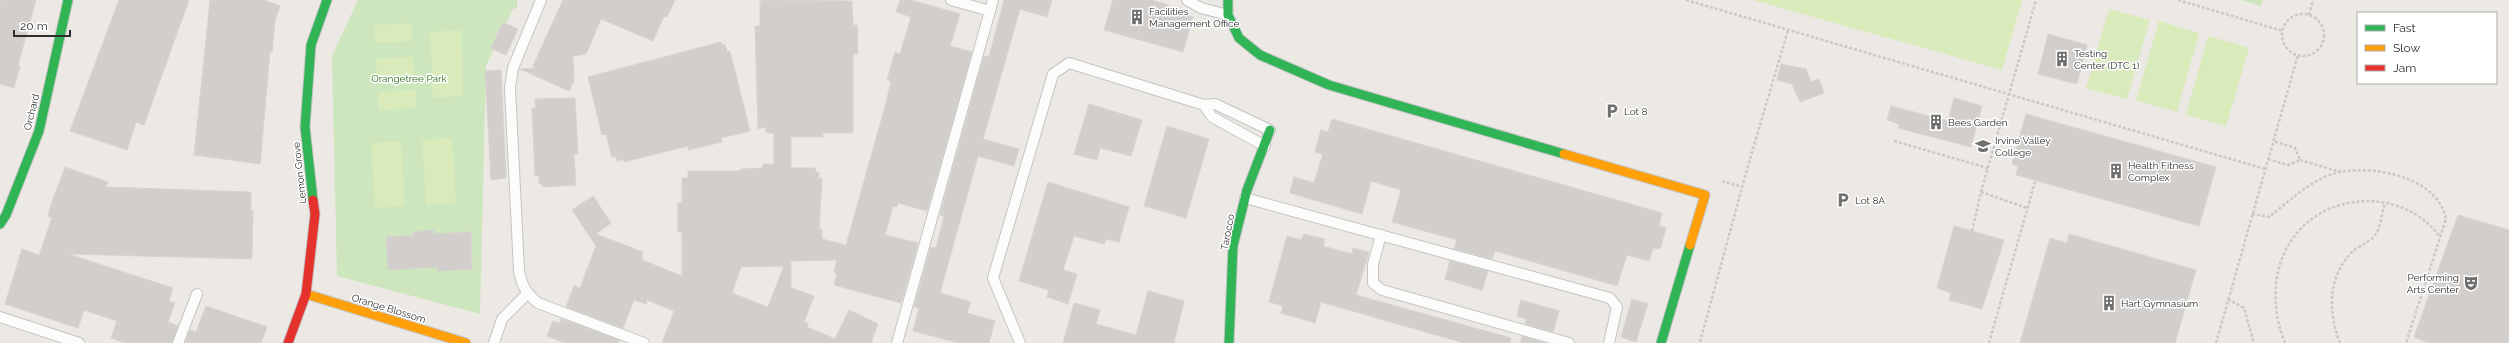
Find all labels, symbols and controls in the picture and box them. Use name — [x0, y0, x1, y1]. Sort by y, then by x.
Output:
place label: Facilities Management Office — [1149, 6, 1240, 29]
building icon: Facilities Management Office — [1128, 8, 1146, 26]
scale bar — [14, 12, 70, 38]
legend — [2357, 12, 2497, 84]
text: 20 m — [20, 19, 48, 33]
text: Fast — [2393, 21, 2416, 35]
text: Slow — [2393, 41, 2420, 55]
place label: Testing Center (DTC 1) — [2074, 48, 2140, 71]
building icon: Testing Center (DTC 1) — [2053, 50, 2071, 68]
text: Jam — [2393, 61, 2416, 75]
park label: Orangetree Park — [371, 73, 448, 84]
street label: Orchard — [22, 93, 41, 131]
parking icon: Lot 8 — [1603, 102, 1621, 120]
place label: Lot 8 — [1624, 106, 1647, 117]
building icon: Bees Garden — [1927, 113, 1945, 131]
place label: Bees Garden — [1948, 117, 2008, 128]
place label: Irvine Valley College — [1995, 135, 2051, 158]
school or university icon: Irvine Valley College — [1974, 137, 1992, 155]
street label: Lemon Grove — [291, 141, 308, 205]
place label: Health Fitness Complex — [2128, 160, 2194, 183]
building icon: Health Fitness Complex — [2107, 162, 2125, 180]
parking icon: Lot 8A — [1834, 191, 1852, 209]
place label: Lot 8A — [1855, 195, 1885, 206]
street label: Tarocco — [1219, 213, 1236, 251]
place label: Performing Arts Center — [2407, 272, 2459, 295]
theatre icon: Performing Arts Center — [2462, 274, 2480, 292]
street label: Orange Blossom — [350, 292, 427, 325]
building icon: Hart Gymnasium — [2100, 294, 2118, 312]
place label: Hart Gymnasium — [2121, 298, 2198, 309]

